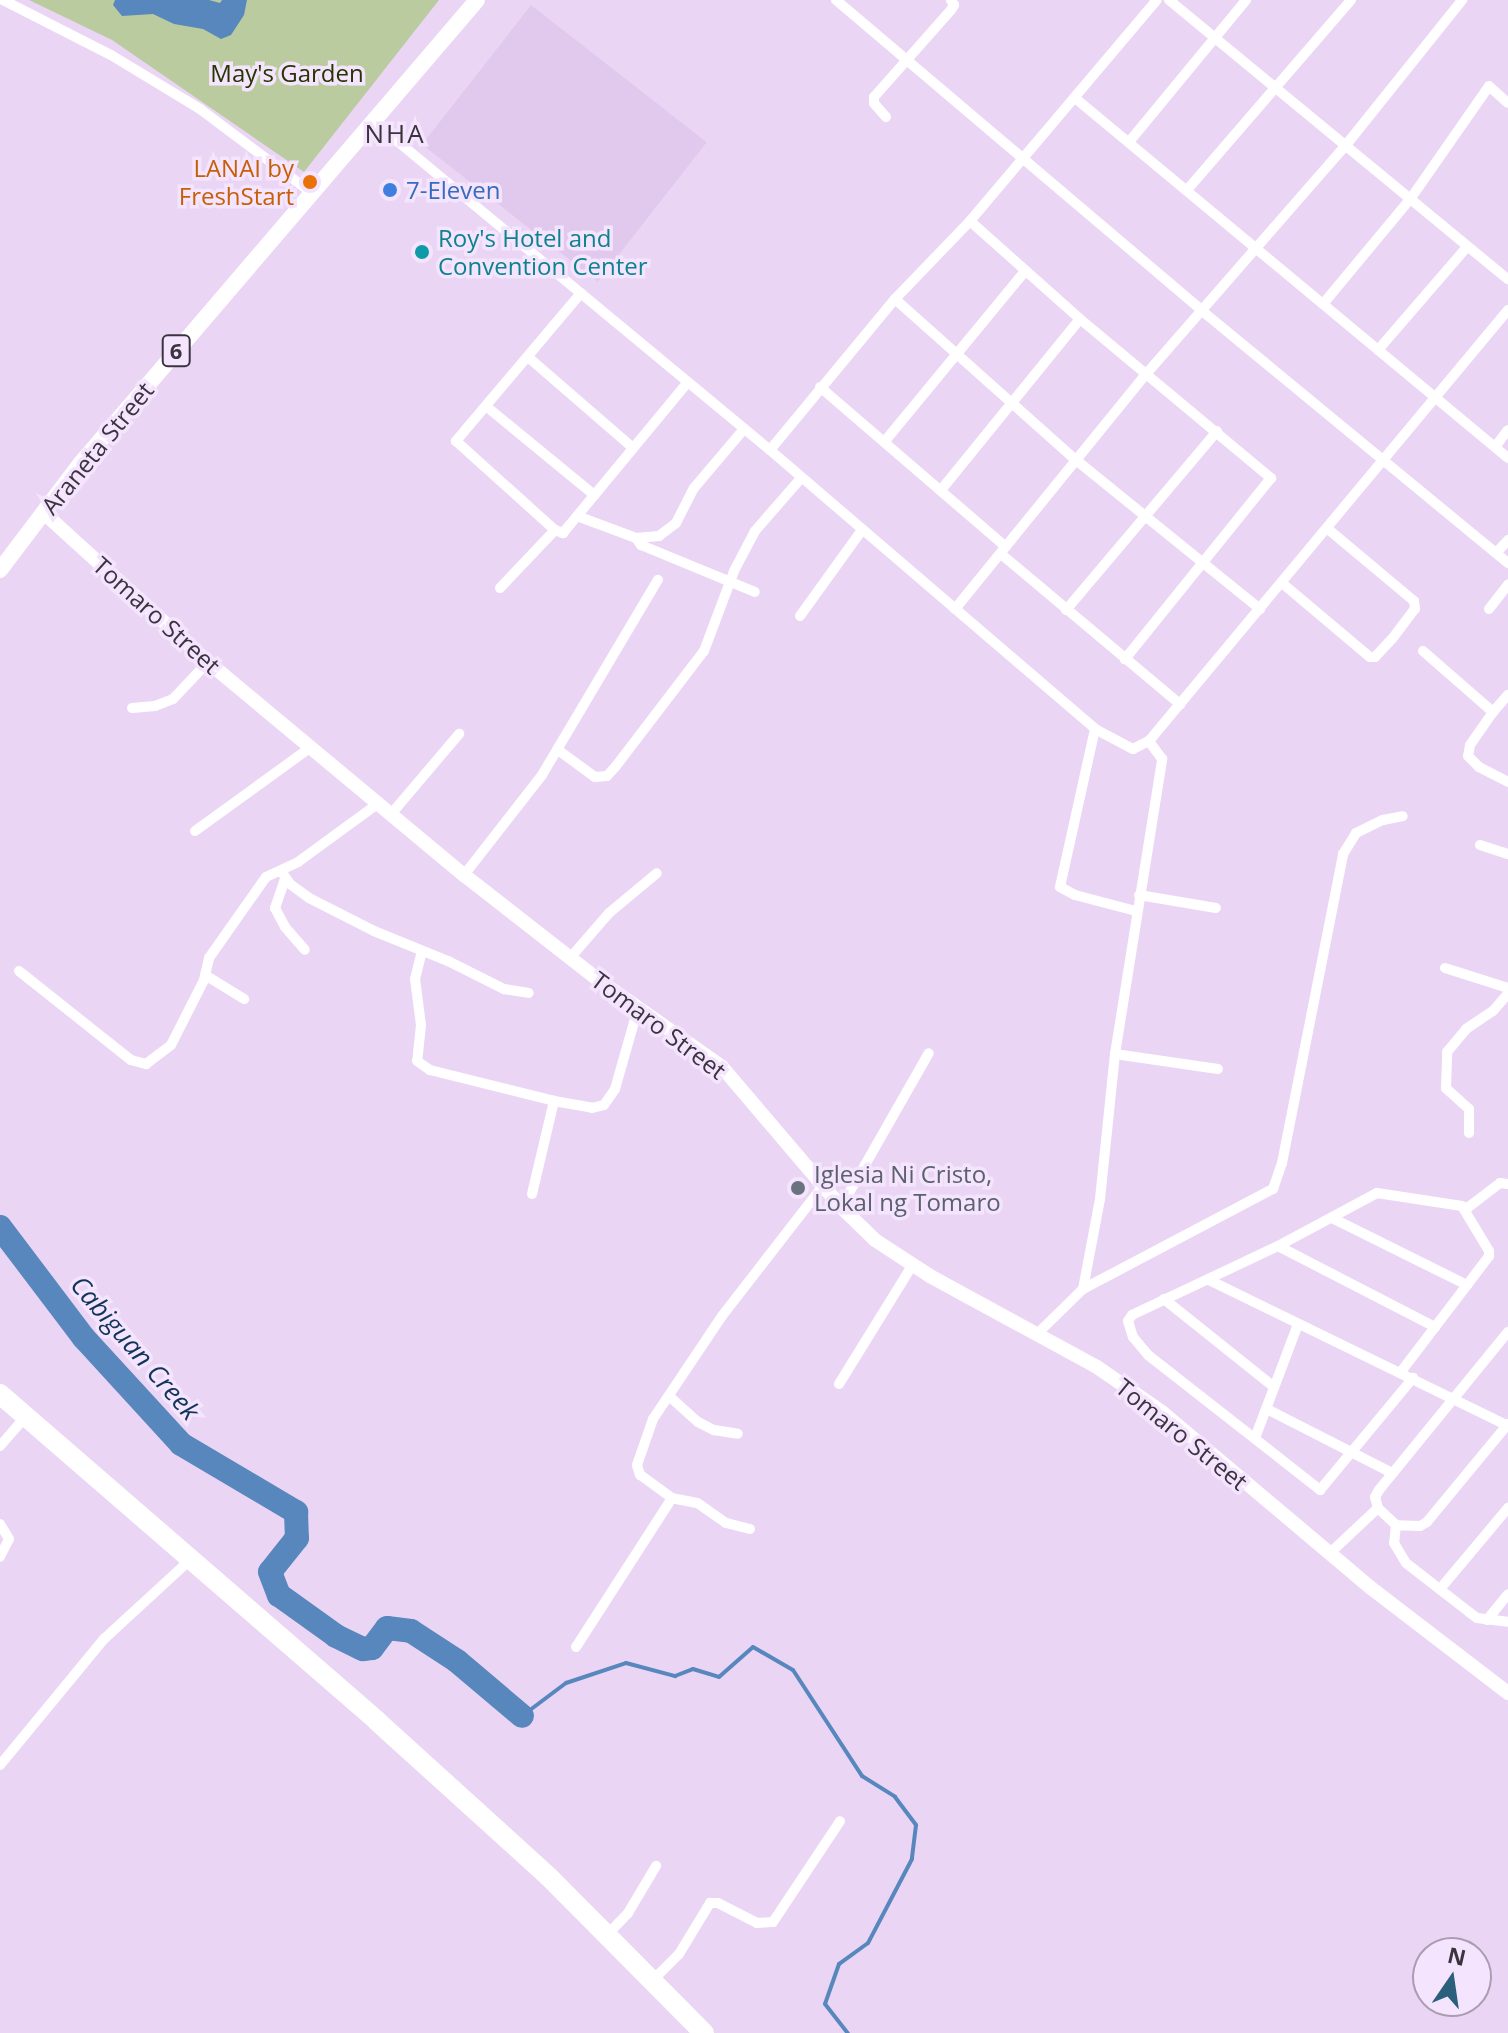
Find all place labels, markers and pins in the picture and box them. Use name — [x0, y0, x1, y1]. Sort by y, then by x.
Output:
place label: LANAI by FreshStart — [179, 154, 294, 210]
marker: LANAI by FreshStart — [301, 173, 319, 191]
place label: 7-Eleven — [406, 176, 500, 204]
marker: 7-Eleven — [381, 181, 399, 199]
place label: Roy's Hotel and Convention Center — [438, 224, 648, 280]
marker: Roy's Hotel and Convention Center — [413, 243, 431, 261]
place label: Iglesia Ni Cristo, Lokal ng Tomaro — [814, 1160, 1001, 1216]
marker: Iglesia Ni Cristo, Lokal ng Tomaro — [789, 1179, 807, 1197]

